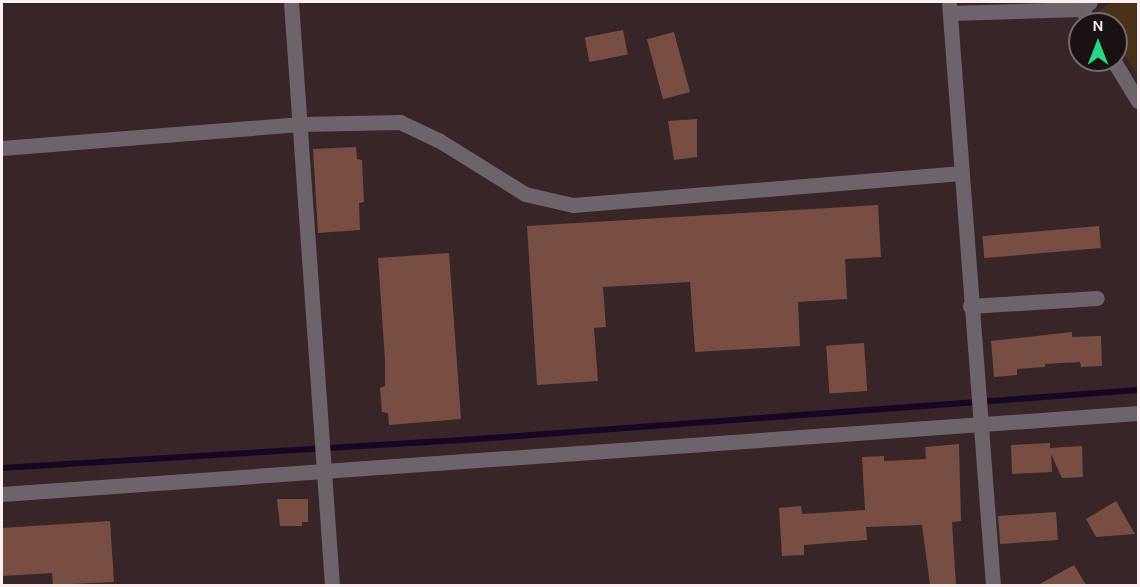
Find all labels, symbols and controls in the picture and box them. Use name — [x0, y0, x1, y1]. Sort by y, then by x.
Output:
north arrow — [1068, 12, 1128, 72]
text: N — [1092, 16, 1104, 35]

